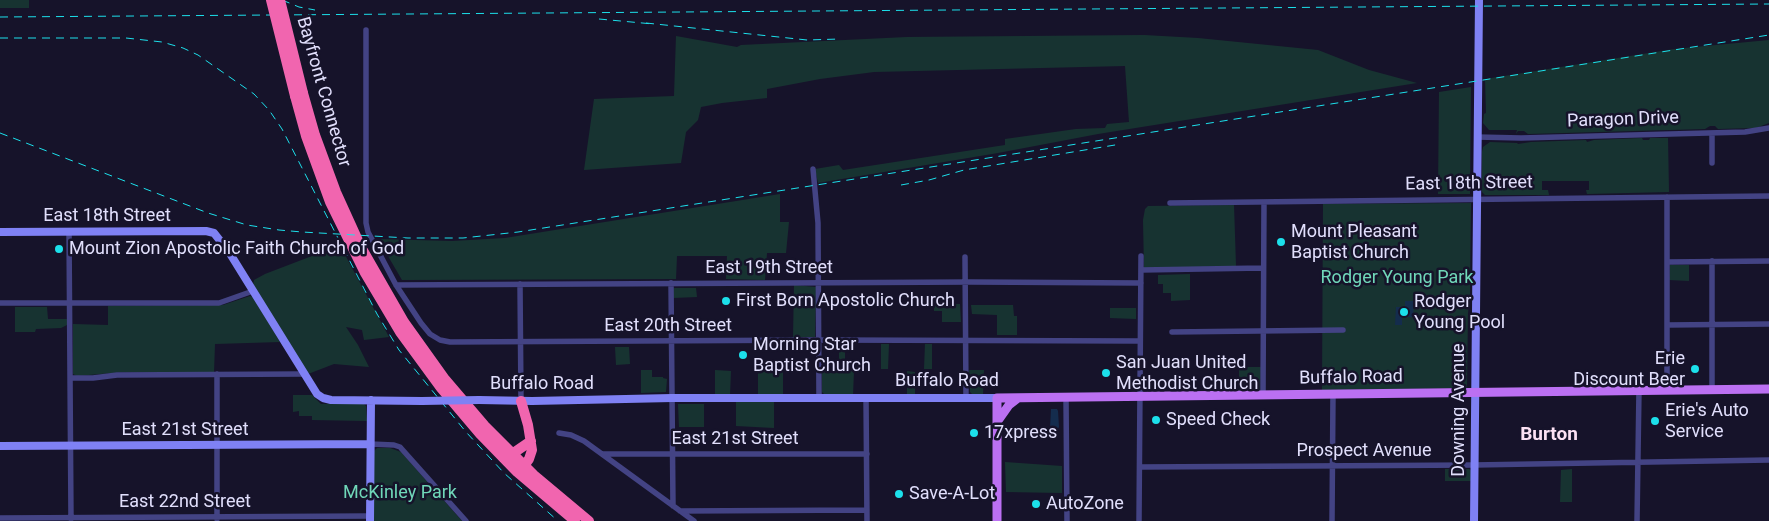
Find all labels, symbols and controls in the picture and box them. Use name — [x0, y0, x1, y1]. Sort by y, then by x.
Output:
street label: Bayfront Connector — [291, 14, 355, 170]
street label: Paragon Drive — [1567, 107, 1679, 133]
street label: East 18th Street — [1405, 172, 1533, 196]
street label: East 18th Street — [43, 205, 171, 227]
place label: Mount Pleasant Baptist Church — [1291, 221, 1417, 264]
marker: Mount Pleasant Baptist Church — [1275, 236, 1287, 248]
place label: Mount Zion Apostolic Faith Church of God — [69, 238, 404, 260]
marker: Mount Zion Apostolic Faith Church of God — [53, 243, 65, 255]
street label: East 19th Street — [705, 257, 833, 279]
park label: Rodger Young Park — [1321, 267, 1473, 289]
place label: First Born Apostolic Church — [736, 290, 955, 312]
place label: Rodger Young Pool — [1414, 291, 1505, 334]
marker: First Born Apostolic Church — [720, 295, 732, 307]
marker: Rodger Young Pool — [1398, 306, 1410, 318]
street label: East 20th Street — [604, 315, 732, 337]
place label: Morning Star Baptist Church — [753, 334, 871, 376]
street label: Downing Avenue — [1448, 343, 1470, 477]
place label: Erie Discount Beer — [1573, 348, 1685, 390]
marker: Morning Star Baptist Church — [737, 349, 749, 361]
place label: San Juan United Methodist Church — [1116, 352, 1258, 394]
marker: Erie Discount Beer — [1689, 363, 1701, 375]
street label: Buffalo Road — [1299, 366, 1403, 390]
marker: San Juan United Methodist Church — [1100, 367, 1112, 379]
street label: Buffalo Road — [895, 370, 999, 392]
street label: Buffalo Road — [490, 373, 594, 395]
place label: Erie's Auto Service — [1665, 400, 1749, 442]
place label: Speed Check — [1166, 409, 1270, 431]
marker: Speed Check — [1150, 414, 1162, 426]
marker: Erie's Auto Service — [1649, 415, 1661, 427]
street label: East 21st Street — [121, 419, 249, 441]
place label: 17xpress — [984, 422, 1057, 444]
district label: Burton — [1520, 424, 1578, 446]
marker: 17xpress — [968, 427, 980, 439]
street label: East 21st Street — [671, 428, 799, 450]
street label: Prospect Avenue — [1296, 440, 1432, 462]
park label: McKinley Park — [343, 482, 457, 504]
place label: Save-A-Lot — [909, 483, 995, 505]
marker: Save-A-Lot — [893, 488, 905, 500]
street label: East 22nd Street — [119, 491, 251, 513]
place label: AutoZone — [1046, 493, 1124, 515]
marker: AutoZone — [1030, 498, 1042, 510]

